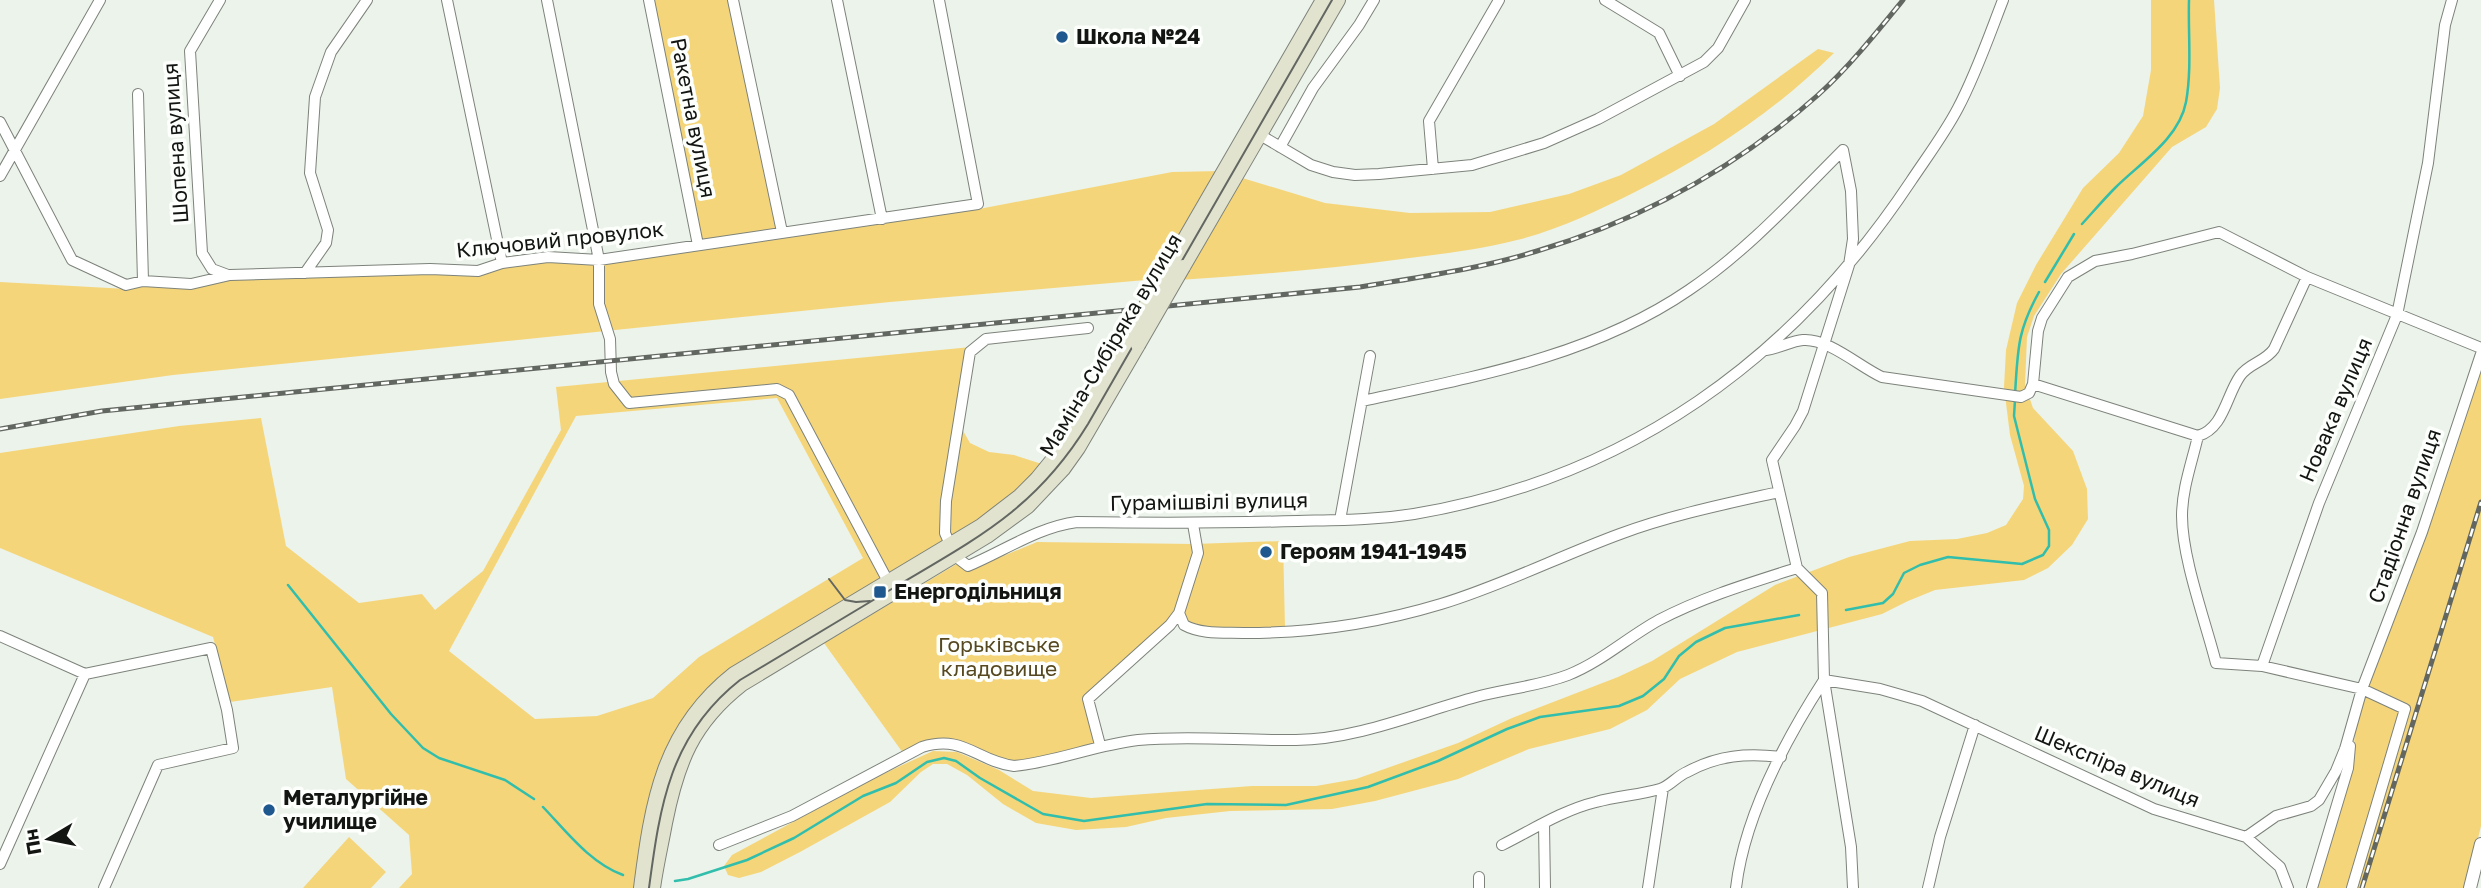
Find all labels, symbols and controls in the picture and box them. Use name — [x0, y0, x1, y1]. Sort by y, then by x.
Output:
place label: Школа №24 — [1076, 23, 1200, 49]
marker: Школа №24 — [1054, 29, 1070, 45]
street label: Ракетна вулиця — [666, 36, 722, 200]
street label: Шопена вулиця — [156, 62, 194, 224]
street label: Ключовий провулок — [455, 215, 665, 263]
street label: Маміна-Сибіряка вулиця — [1033, 228, 1187, 461]
street label: Новака вулиця — [2293, 333, 2377, 486]
street label: Стадіонна вулиця — [2362, 425, 2446, 606]
street label: Гурамішвілі вулиця — [1110, 486, 1308, 516]
place label: Героям 1941-1945 — [1280, 538, 1467, 564]
marker: Героям 1941-1945 — [1258, 544, 1274, 560]
place label: Енергодільниця — [894, 578, 1061, 604]
marker: Енергодільниця — [872, 584, 888, 600]
park label: Горьківське кладовище — [938, 631, 1060, 681]
street label: Шекспіра вулиця — [2031, 720, 2204, 813]
place label: Металургійне училище — [283, 784, 428, 834]
marker: Металургійне училище — [261, 802, 277, 818]
north arrow — [14, 804, 84, 874]
text: Пн — [18, 827, 45, 857]

